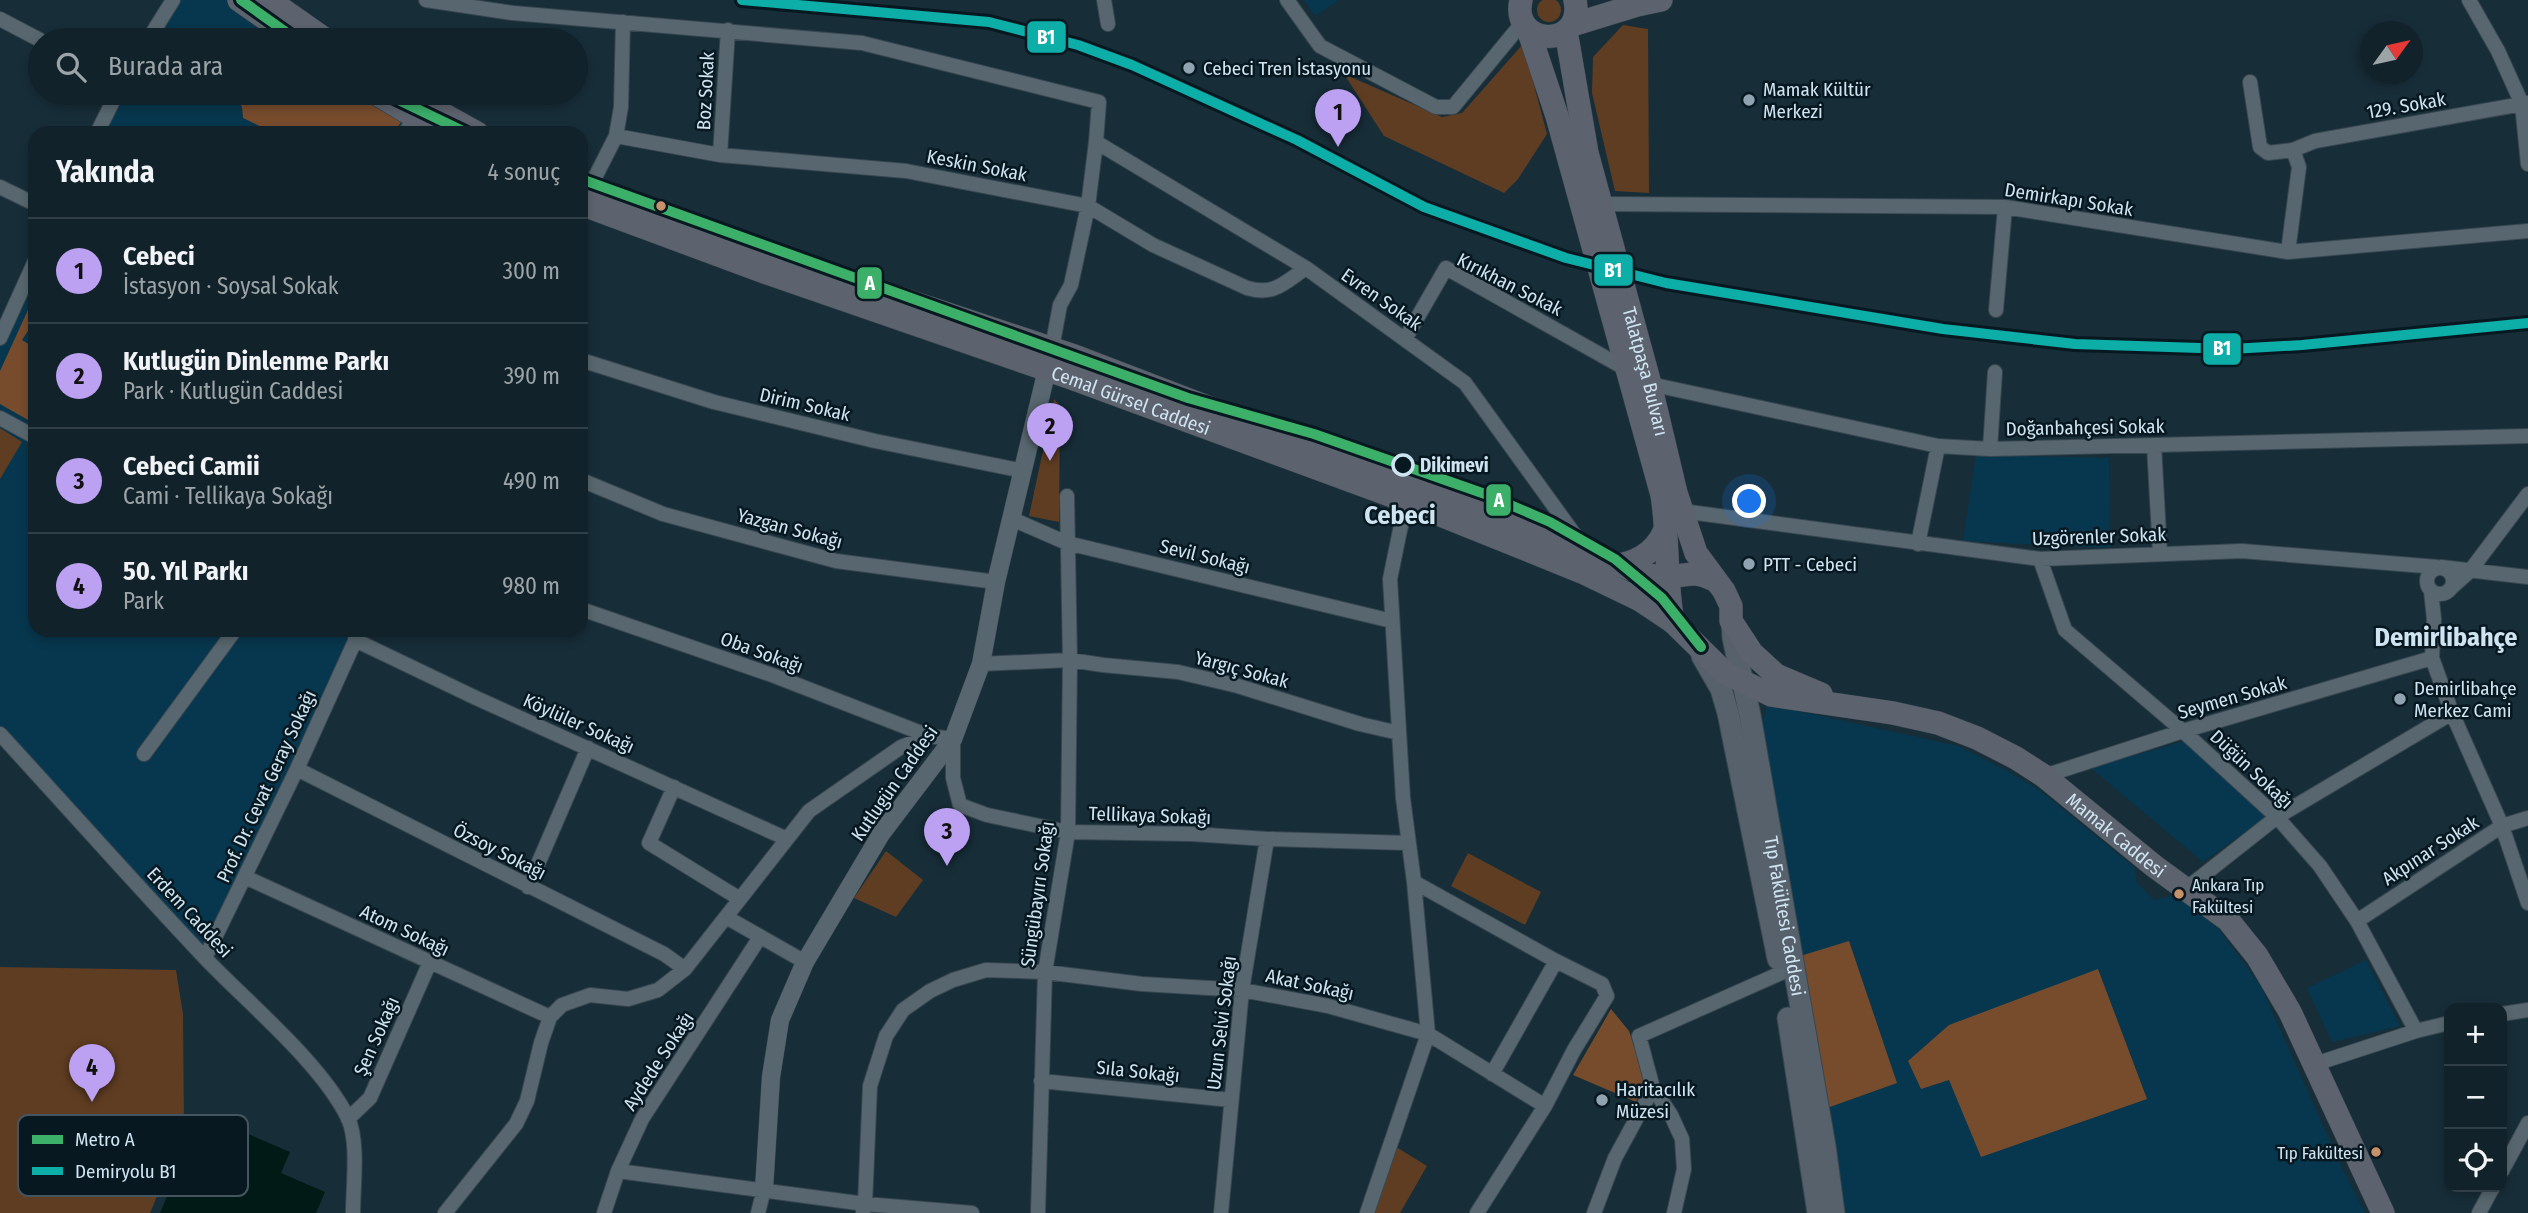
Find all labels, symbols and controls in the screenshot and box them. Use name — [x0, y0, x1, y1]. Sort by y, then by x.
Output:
line badge: B1 — [1026, 20, 1067, 54]
north arrow — [2360, 21, 2423, 84]
text: B1 — [1037, 26, 1055, 49]
search box — [28, 28, 588, 105]
icon: search — [52, 48, 90, 86]
text: Burada ara — [108, 51, 223, 82]
street label: Boz Sokak — [692, 51, 719, 131]
place label: Cebeci Tren İstasyonu — [1203, 57, 1371, 80]
marker: Cebeci Tren İstasyonu — [1181, 60, 1197, 76]
place label: Mamak Kültür Merkezi — [1763, 78, 1871, 123]
street label: 129. Sokak — [2365, 87, 2447, 124]
pin: 1 — [1315, 89, 1361, 147]
marker: Mamak Kültür Merkezi — [1741, 92, 1757, 108]
street label: Keskin Sokak — [925, 145, 1029, 186]
text: Yakında — [56, 154, 155, 190]
text: 4 sonuç — [488, 158, 560, 186]
street label: Demirkapı Sokak — [2003, 178, 2135, 221]
unlabelled marker — [654, 199, 668, 213]
text: Cebeci — [123, 241, 195, 272]
street label: Kırıkhan Sokak — [1453, 248, 1566, 321]
line badge: B1 — [1593, 253, 1634, 287]
text: 1 — [74, 257, 84, 285]
text: 300 m — [503, 257, 560, 285]
text: B1 — [1604, 259, 1622, 282]
street label: Evren Sokak — [1337, 263, 1427, 336]
line badge: A — [856, 266, 883, 300]
text: İstasyon · Soysal Sokak — [123, 272, 338, 300]
text: A — [864, 272, 876, 295]
street label: Talatpaşa Bulvarı — [1618, 304, 1673, 438]
line badge: B1 — [2202, 332, 2242, 366]
text: B1 — [2213, 337, 2231, 360]
text: Kutlugün Dinlenme Parkı — [123, 346, 389, 377]
street label: Cemal Gürsel Caddesi — [1048, 361, 1214, 440]
text: 2 — [74, 362, 84, 390]
text: 390 m — [504, 362, 560, 390]
text: Park · Kutlugün Caddesi — [123, 377, 343, 405]
street label: Dirim Sokak — [757, 383, 853, 426]
pin: 2 — [1027, 403, 1073, 461]
street label: Doğanbahçesi Sokak — [2005, 415, 2165, 440]
text: Cebeci Camii — [123, 451, 260, 482]
marker: Dikimevi — [1392, 454, 1414, 476]
place label: Dikimevi — [1420, 454, 1489, 477]
text: 3 — [74, 467, 84, 495]
text: 490 m — [503, 467, 560, 495]
text: Cami · Tellikaya Sokağı — [123, 482, 333, 510]
line badge: A — [1485, 483, 1512, 517]
your location — [1732, 484, 1766, 518]
text: A — [1493, 489, 1505, 512]
district label: Cebeci — [1364, 500, 1436, 531]
street label: Yazgan Sokağı — [735, 503, 845, 554]
street label: Uzgörenler Sokak — [2032, 523, 2167, 550]
street label: Sevil Sokağı — [1157, 534, 1252, 579]
place label: PTT - Cebeci — [1763, 553, 1857, 576]
text: 50. Yıl Parkı — [123, 556, 249, 587]
marker: PTT - Cebeci — [1741, 556, 1757, 572]
text: 4 — [73, 572, 85, 600]
text: 980 m — [502, 572, 560, 600]
text: Park — [123, 587, 164, 615]
district label: Demirlibahçe — [2374, 622, 2518, 653]
street label: Oba Sokağı — [717, 627, 806, 678]
street label: Yargıç Sokak — [1192, 646, 1291, 693]
street label: Seymen Sokak — [2175, 671, 2289, 724]
place label: Demirlibahçe Merkez Cami — [2414, 677, 2517, 722]
street label: Prof. Dr. Cevat Geray Sokağı — [212, 686, 321, 886]
street label: Köylüler Sokağı — [520, 689, 638, 758]
marker: Demirlibahçe Merkez Cami — [2392, 691, 2408, 707]
street label: Kutlugün Caddesi — [846, 721, 943, 845]
street label: Düğün Sokağı — [2205, 725, 2298, 814]
street label: Mamak Caddesi — [2061, 788, 2170, 883]
street label: Tellikaya Sokağı — [1088, 802, 1212, 829]
pin: 3 — [924, 808, 970, 866]
street label: Akpınar Sokak — [2378, 811, 2483, 890]
street label: Özsoy Sokağı — [450, 818, 550, 885]
street label: Süngübayırı Sokağı — [1016, 820, 1059, 968]
street label: Tıp Fakültesi Caddesi — [1759, 834, 1810, 998]
street label: Erdem Caddesi — [142, 862, 237, 962]
place label: Ankara Tıp Fakültesi — [2192, 875, 2264, 918]
marker: Ankara Tıp Fakültesi — [2172, 887, 2186, 901]
street label: Atom Sokağı — [357, 900, 453, 961]
street label: Uzun Selvi Sokağı — [1202, 955, 1241, 1091]
street label: Akat Sokağı — [1264, 964, 1356, 1005]
street label: Şen Sokağı — [349, 993, 404, 1079]
map controls — [2444, 1003, 2507, 1192]
button: + — [2444, 1003, 2507, 1066]
street label: Aydede Sokağı — [618, 1008, 699, 1115]
pin: 4 — [69, 1044, 115, 1102]
street label: Sıla Sokağı — [1095, 1056, 1181, 1087]
button: − — [2444, 1066, 2507, 1129]
place label: Haritacılık Müzesi — [1616, 1078, 1695, 1123]
marker: Haritacılık Müzesi — [1594, 1092, 1610, 1108]
legend — [18, 1115, 248, 1196]
text: Metro A — [75, 1128, 135, 1151]
button: locate — [2444, 1129, 2507, 1192]
place label: Tıp Fakültesi — [2277, 1143, 2363, 1164]
marker: Tıp Fakültesi — [2369, 1145, 2383, 1159]
text: Demiryolu B1 — [75, 1160, 176, 1183]

